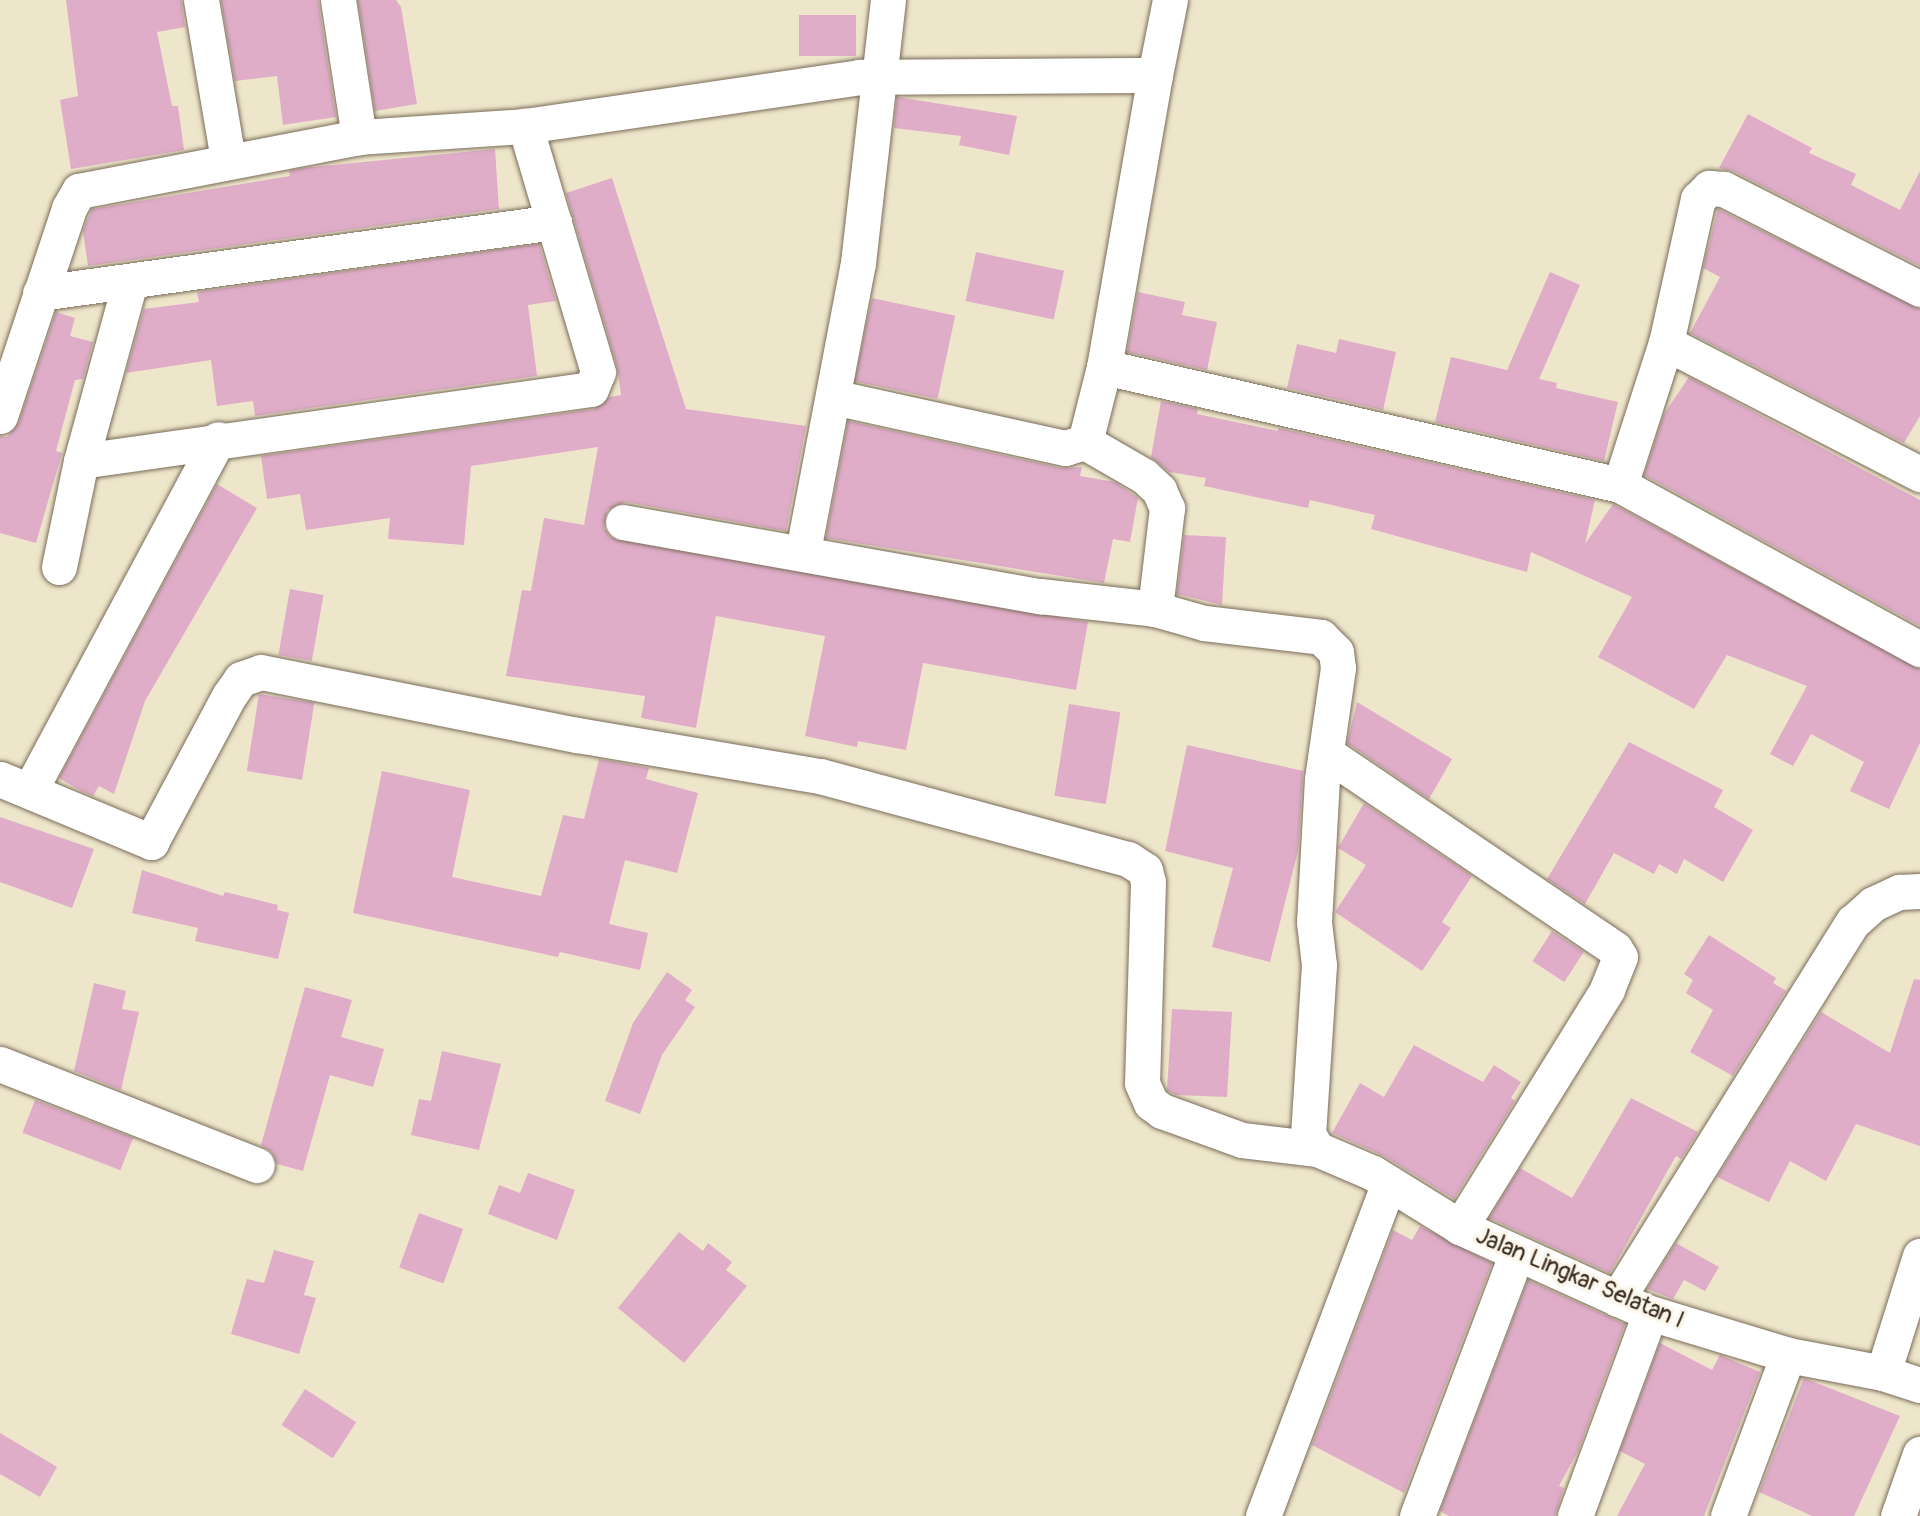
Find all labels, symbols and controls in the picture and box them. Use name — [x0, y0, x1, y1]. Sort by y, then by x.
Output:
street label: Jalan Lingkar Selatan I — [1472, 1221, 1688, 1335]

